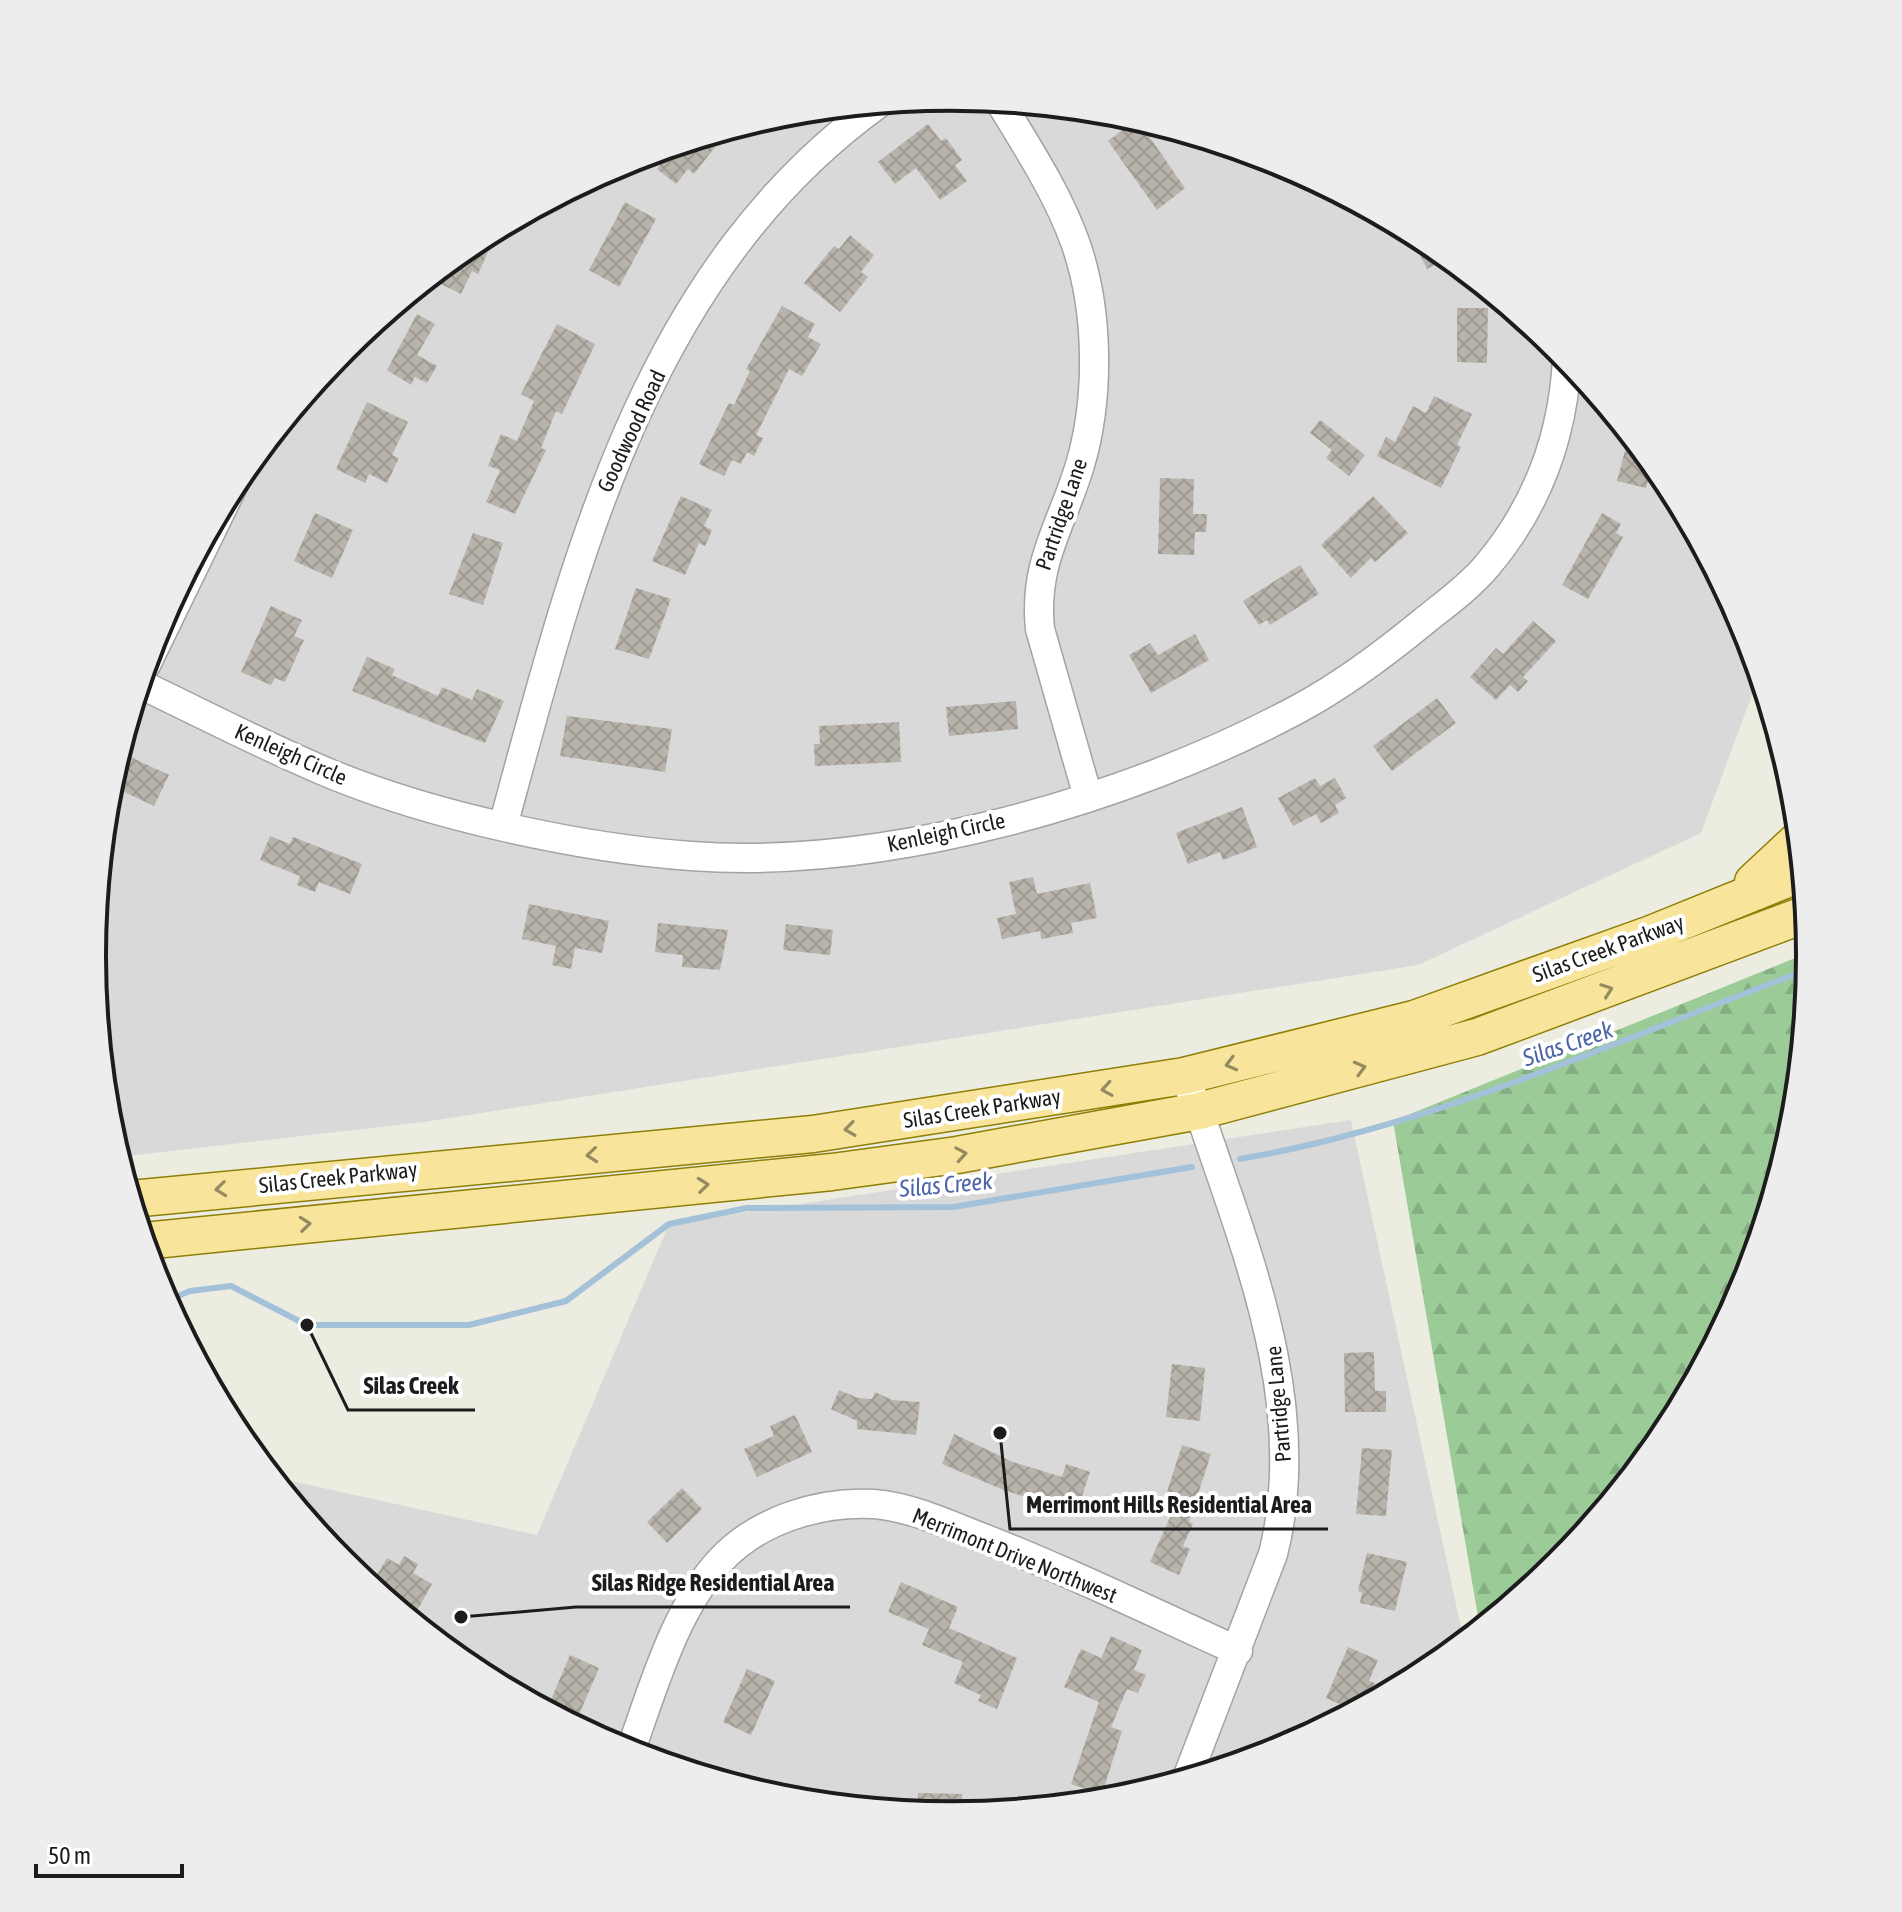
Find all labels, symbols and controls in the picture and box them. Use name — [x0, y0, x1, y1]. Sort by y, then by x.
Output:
street label: Goodwood Road — [591, 366, 671, 496]
street label: Partridge Lane — [1030, 455, 1092, 573]
street label: Kenleigh Circle — [231, 718, 351, 790]
street label: Kenleigh Circle — [885, 807, 1007, 857]
street label: Silas Creek Parkway — [1529, 909, 1687, 987]
one-way arrow — [1600, 983, 1614, 999]
water label: Silas Creek — [1518, 1015, 1617, 1072]
one-way arrow — [1225, 1054, 1239, 1071]
one-way arrow — [1352, 1061, 1366, 1078]
one-way arrow — [1100, 1079, 1114, 1096]
street label: Silas Creek Parkway — [901, 1083, 1063, 1133]
one-way arrow — [843, 1120, 857, 1137]
one-way arrow — [585, 1146, 598, 1163]
one-way arrow — [955, 1146, 968, 1163]
street label: Silas Creek Parkway — [258, 1156, 418, 1198]
water label: Silas Creek — [897, 1167, 994, 1202]
one-way arrow — [697, 1177, 710, 1194]
one-way arrow — [214, 1180, 227, 1197]
one-way arrow — [299, 1215, 312, 1232]
street label: Partridge Lane — [1260, 1345, 1296, 1463]
callout: Silas Creek — [348, 1362, 475, 1410]
text: Silas Creek — [364, 1372, 459, 1399]
callout: Merrimont Hills Residential Area — [1010, 1481, 1328, 1529]
text: Merrimont Hills Residential Area — [1026, 1491, 1312, 1518]
street label: Merrimont Drive Northwest — [909, 1502, 1121, 1608]
callout: Silas Ridge Residential Area — [576, 1559, 850, 1607]
text: Silas Ridge Residential Area — [592, 1569, 834, 1596]
scale bar — [36, 1828, 182, 1878]
text: 50 m — [48, 1842, 91, 1869]

